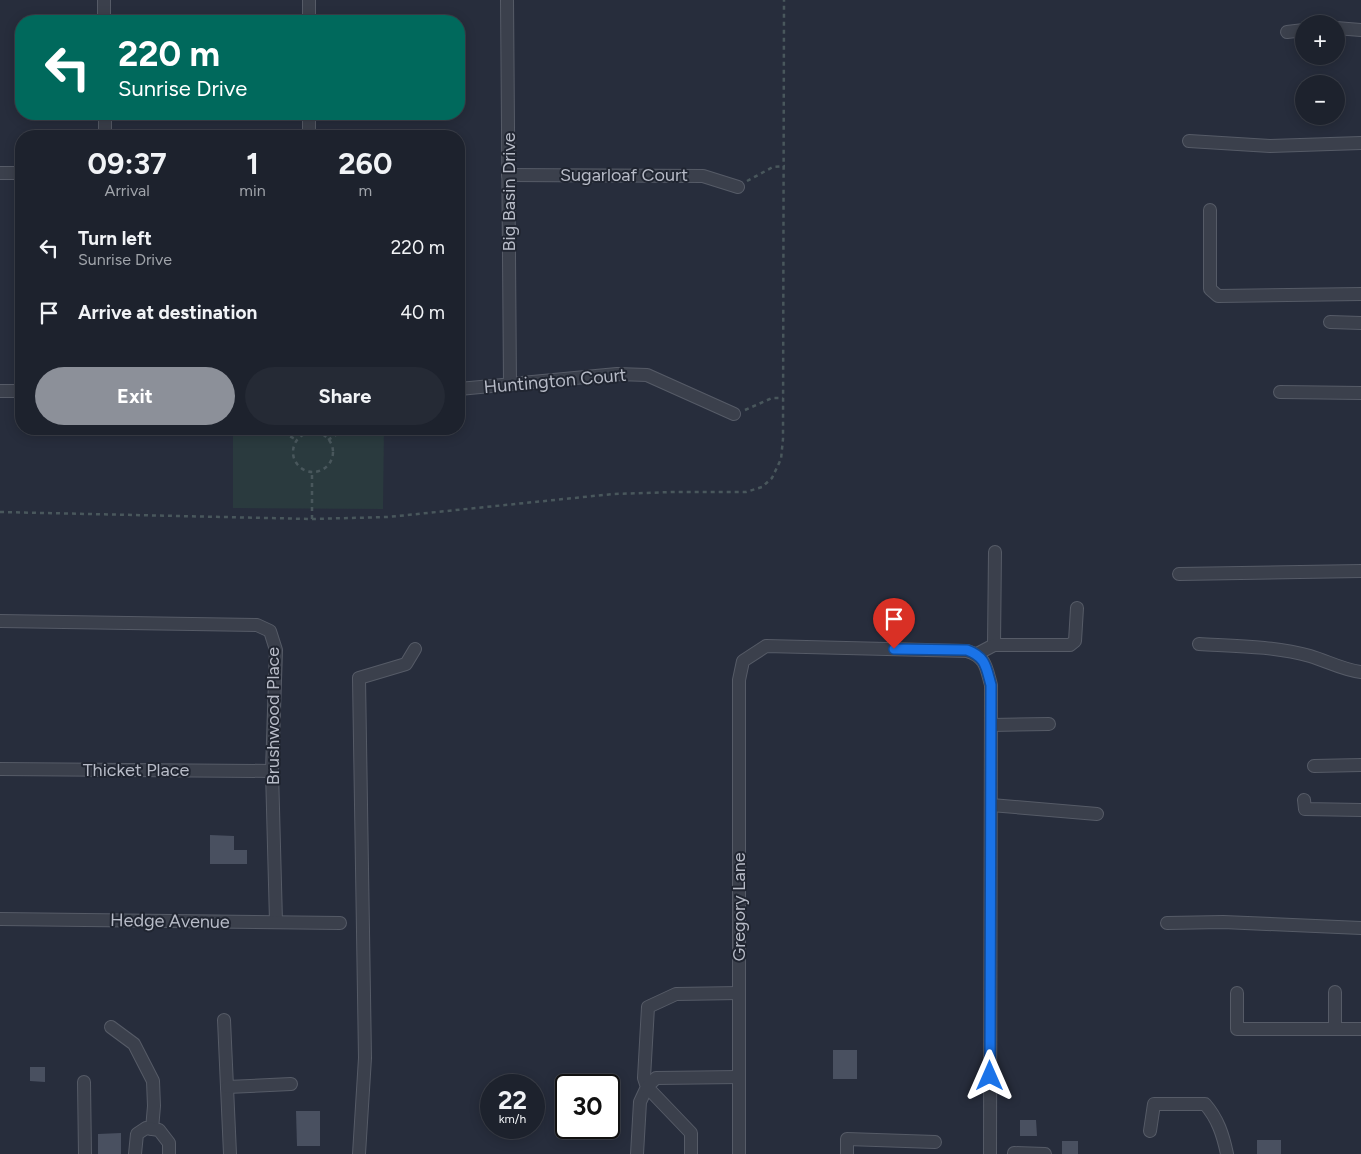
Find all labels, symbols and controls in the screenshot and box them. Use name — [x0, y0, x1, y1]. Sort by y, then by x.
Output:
map controls — [1295, 15, 1345, 125]
button: + — [1295, 15, 1345, 65]
text: 220 m — [118, 33, 220, 75]
icon: left — [35, 35, 100, 100]
text: Sunrise Drive — [118, 75, 247, 102]
button: − — [1295, 75, 1345, 125]
street label: Big Basin Drive — [498, 132, 520, 252]
text: 09:37 — [88, 145, 167, 182]
text: 1 — [246, 145, 259, 182]
text: 260 — [338, 145, 392, 182]
street label: Sugarloaf Court — [560, 164, 688, 186]
text: Arrival — [105, 181, 150, 200]
text: min — [239, 181, 266, 200]
text: m — [358, 181, 372, 200]
text: Turn left — [78, 227, 152, 250]
icon: left — [35, 234, 63, 262]
text: 220 m — [391, 236, 445, 259]
text: Sunrise Drive — [78, 250, 172, 269]
icon: arrive — [35, 299, 63, 327]
text: Arrive at destination — [78, 301, 257, 324]
text: 40 m — [400, 301, 445, 324]
street label: Huntington Court — [483, 364, 627, 398]
button: Exit — [35, 367, 235, 425]
button: Share — [245, 367, 445, 425]
pin — [873, 598, 915, 649]
icon: arrive — [880, 605, 908, 633]
street label: Brushwood Place — [262, 647, 284, 785]
street label: Thicket Place — [83, 759, 189, 781]
street label: Gregory Lane — [728, 852, 750, 962]
street label: Hedge Avenue — [110, 909, 230, 933]
position arrow — [963, 1049, 1015, 1101]
speed limit sign: 30 — [555, 1074, 620, 1139]
text: 22 — [498, 1085, 527, 1115]
text: km/h — [499, 1112, 526, 1126]

